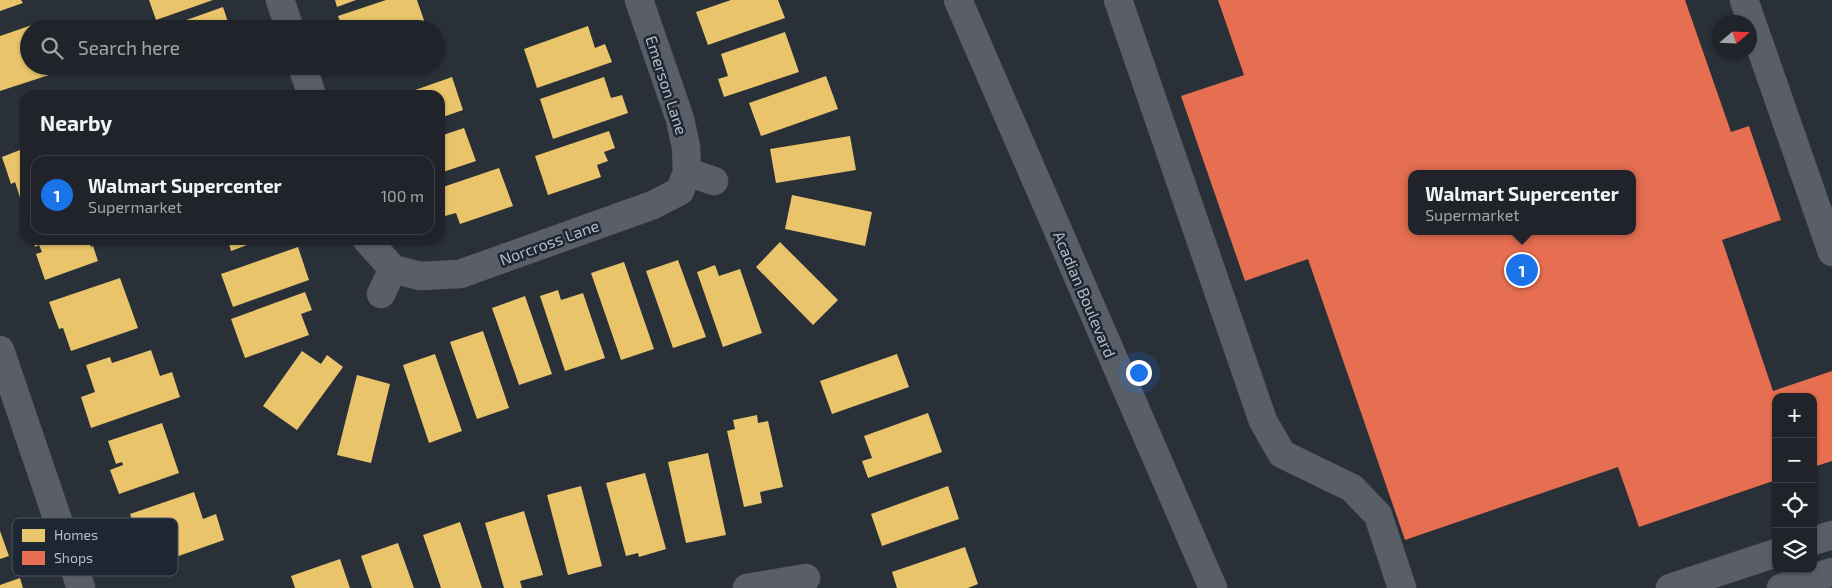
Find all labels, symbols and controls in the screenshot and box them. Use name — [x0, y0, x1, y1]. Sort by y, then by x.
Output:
north arrow — [1712, 15, 1757, 60]
search box — [20, 20, 445, 75]
street label: Emerson Lane — [642, 33, 692, 137]
icon: search — [38, 34, 66, 62]
text: Search here — [78, 36, 180, 59]
text: Nearby — [40, 110, 112, 135]
popup — [1408, 170, 1636, 235]
text: Walmart Supercenter — [88, 174, 282, 197]
text: Walmart Supercenter — [1425, 182, 1619, 205]
text: 1 — [54, 186, 60, 205]
text: 100 m — [381, 186, 424, 205]
text: Supermarket — [88, 197, 182, 216]
text: Supermarket — [1425, 205, 1519, 224]
street label: Norcross Lane — [497, 215, 601, 269]
street label: Acadian Boulevard — [1050, 228, 1120, 360]
pin: 1 — [1506, 251, 1538, 289]
your location — [1126, 360, 1152, 386]
map controls — [1772, 393, 1817, 573]
button: + — [1772, 393, 1817, 438]
button: − — [1772, 438, 1817, 483]
button: locate — [1772, 483, 1817, 528]
legend — [12, 518, 178, 576]
text: Homes — [54, 526, 98, 543]
button: layers — [1772, 528, 1817, 573]
text: Shops — [54, 549, 93, 566]

